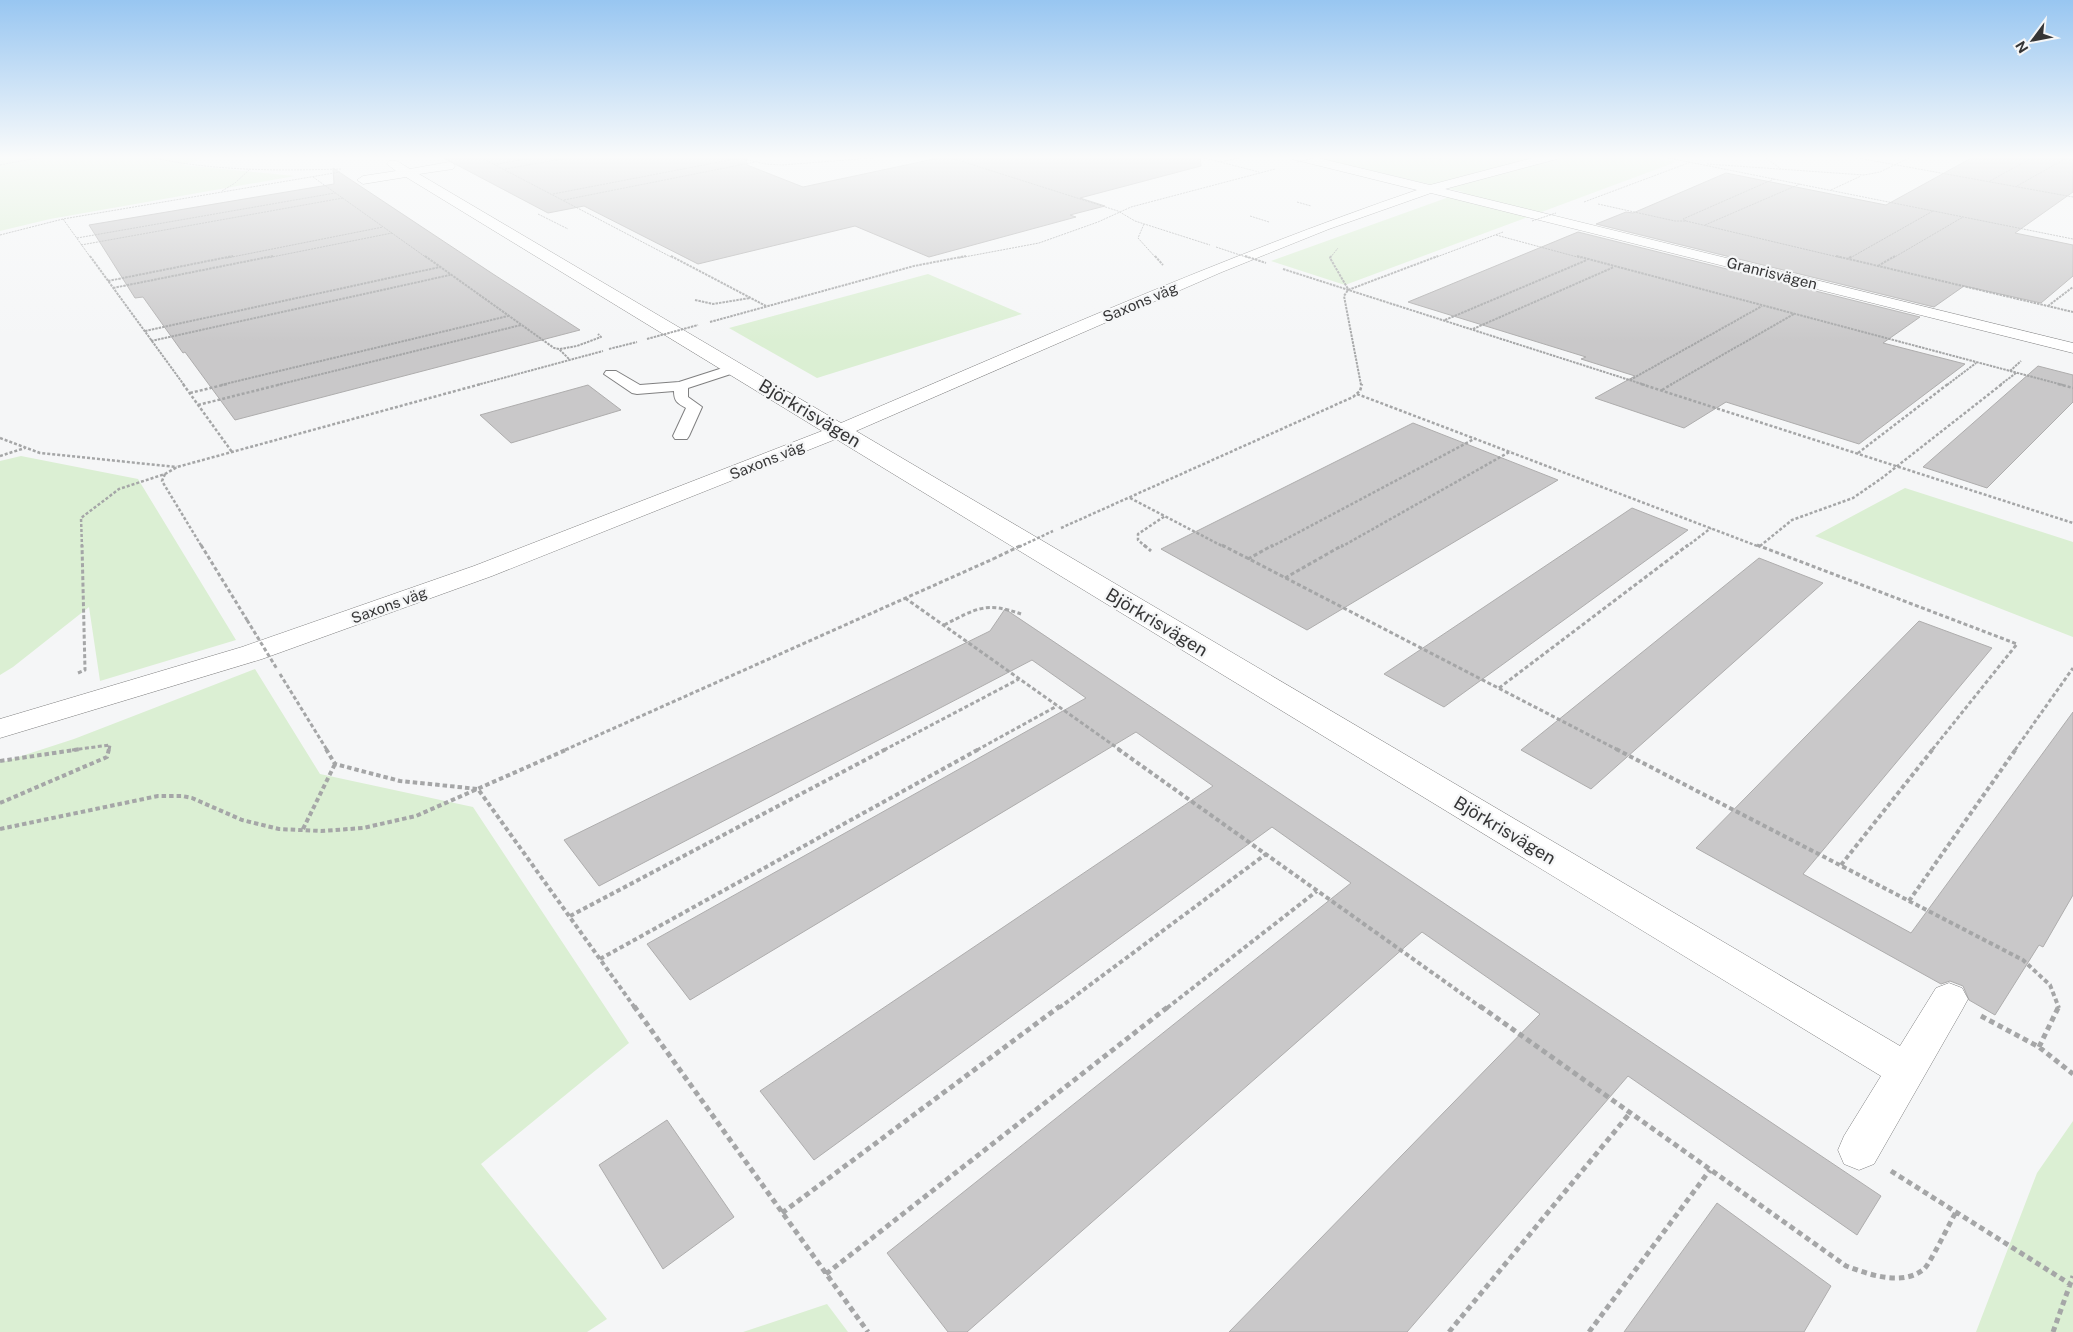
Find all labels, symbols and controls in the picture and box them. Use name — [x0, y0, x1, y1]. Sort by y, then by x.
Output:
north arrow — [2008, 15, 2058, 65]
text: N — [2012, 38, 2032, 56]
street label: Granrisvägen — [1725, 254, 1819, 292]
street label: Saxons väg — [1100, 279, 1180, 325]
street label: Björkrisvägen — [755, 374, 865, 452]
street label: Saxons väg — [727, 437, 807, 483]
street label: Saxons väg — [349, 583, 429, 627]
street label: Björkrisvägen — [1102, 583, 1212, 661]
street label: Björkrisvägen — [1450, 791, 1560, 869]

